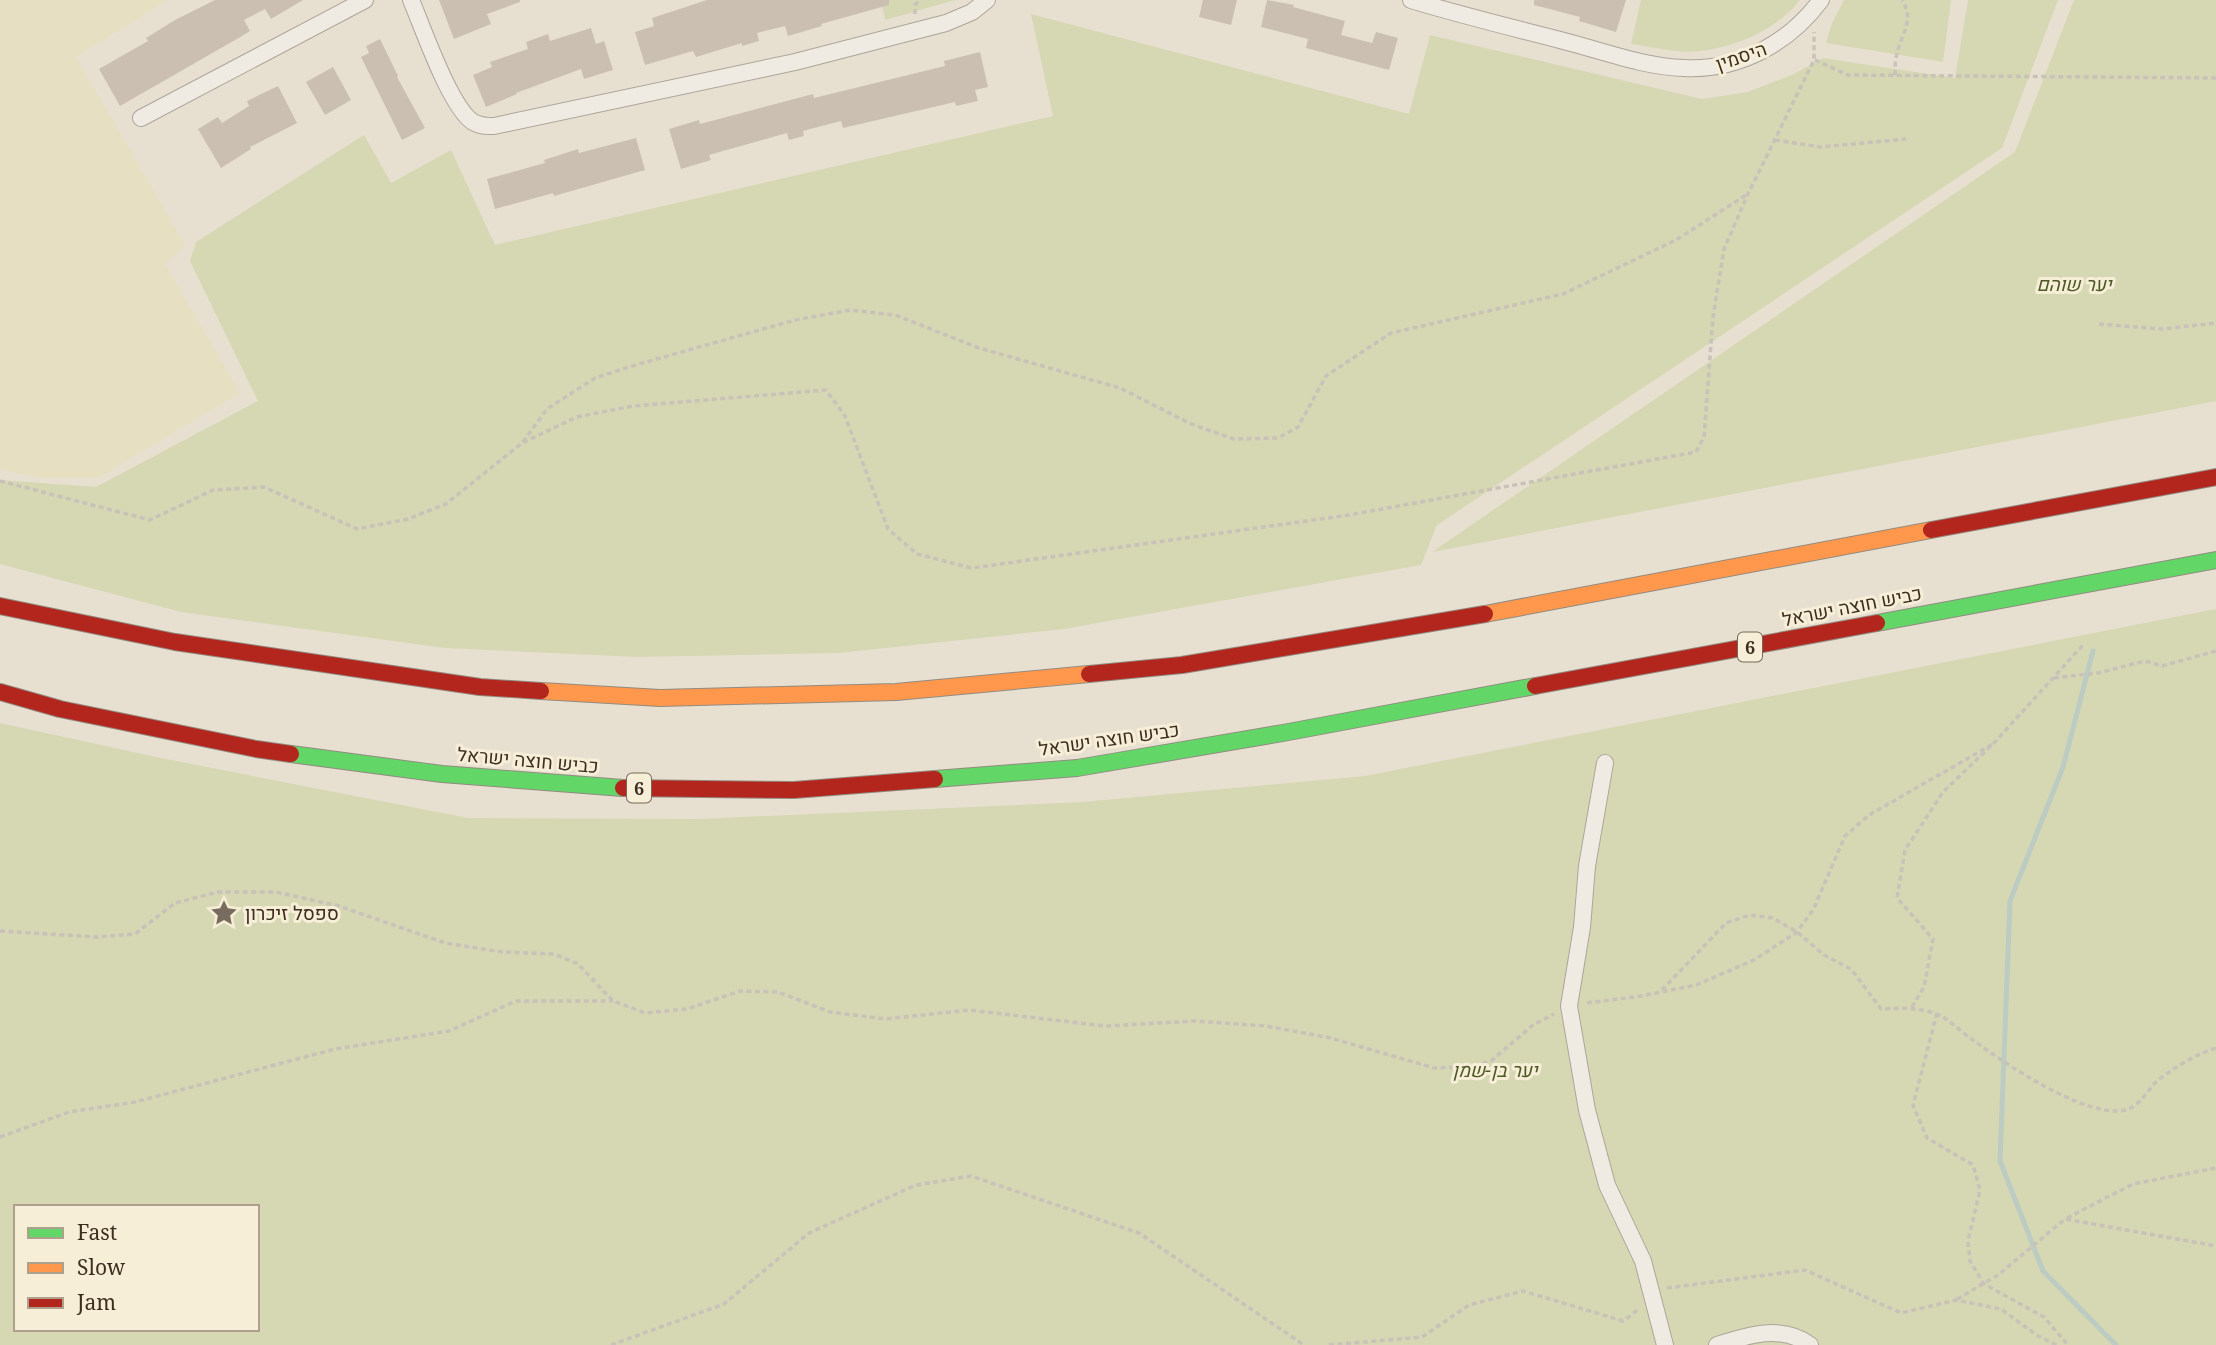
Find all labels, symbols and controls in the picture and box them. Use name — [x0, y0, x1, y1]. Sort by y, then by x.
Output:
street label: היסמין — [1712, 35, 1770, 77]
park label: יער שוהם — [2037, 271, 2113, 297]
street label: כביש חוצה ישראל — [1780, 580, 1924, 632]
road number: 6 — [1738, 632, 1762, 662]
street label: כביש חוצה ישראל — [1037, 716, 1181, 762]
street label: כביש חוצה ישראל — [456, 741, 600, 779]
road number: 6 — [627, 774, 651, 802]
place icon: ספסל זיכרון — [209, 898, 239, 928]
place label: ספסל זיכרון — [245, 900, 339, 926]
park label: יער בן-שמן — [1453, 1057, 1539, 1083]
legend — [14, 1205, 259, 1331]
text: Fast — [77, 1218, 117, 1246]
text: Slow — [77, 1253, 126, 1281]
text: Jam — [76, 1288, 116, 1316]

